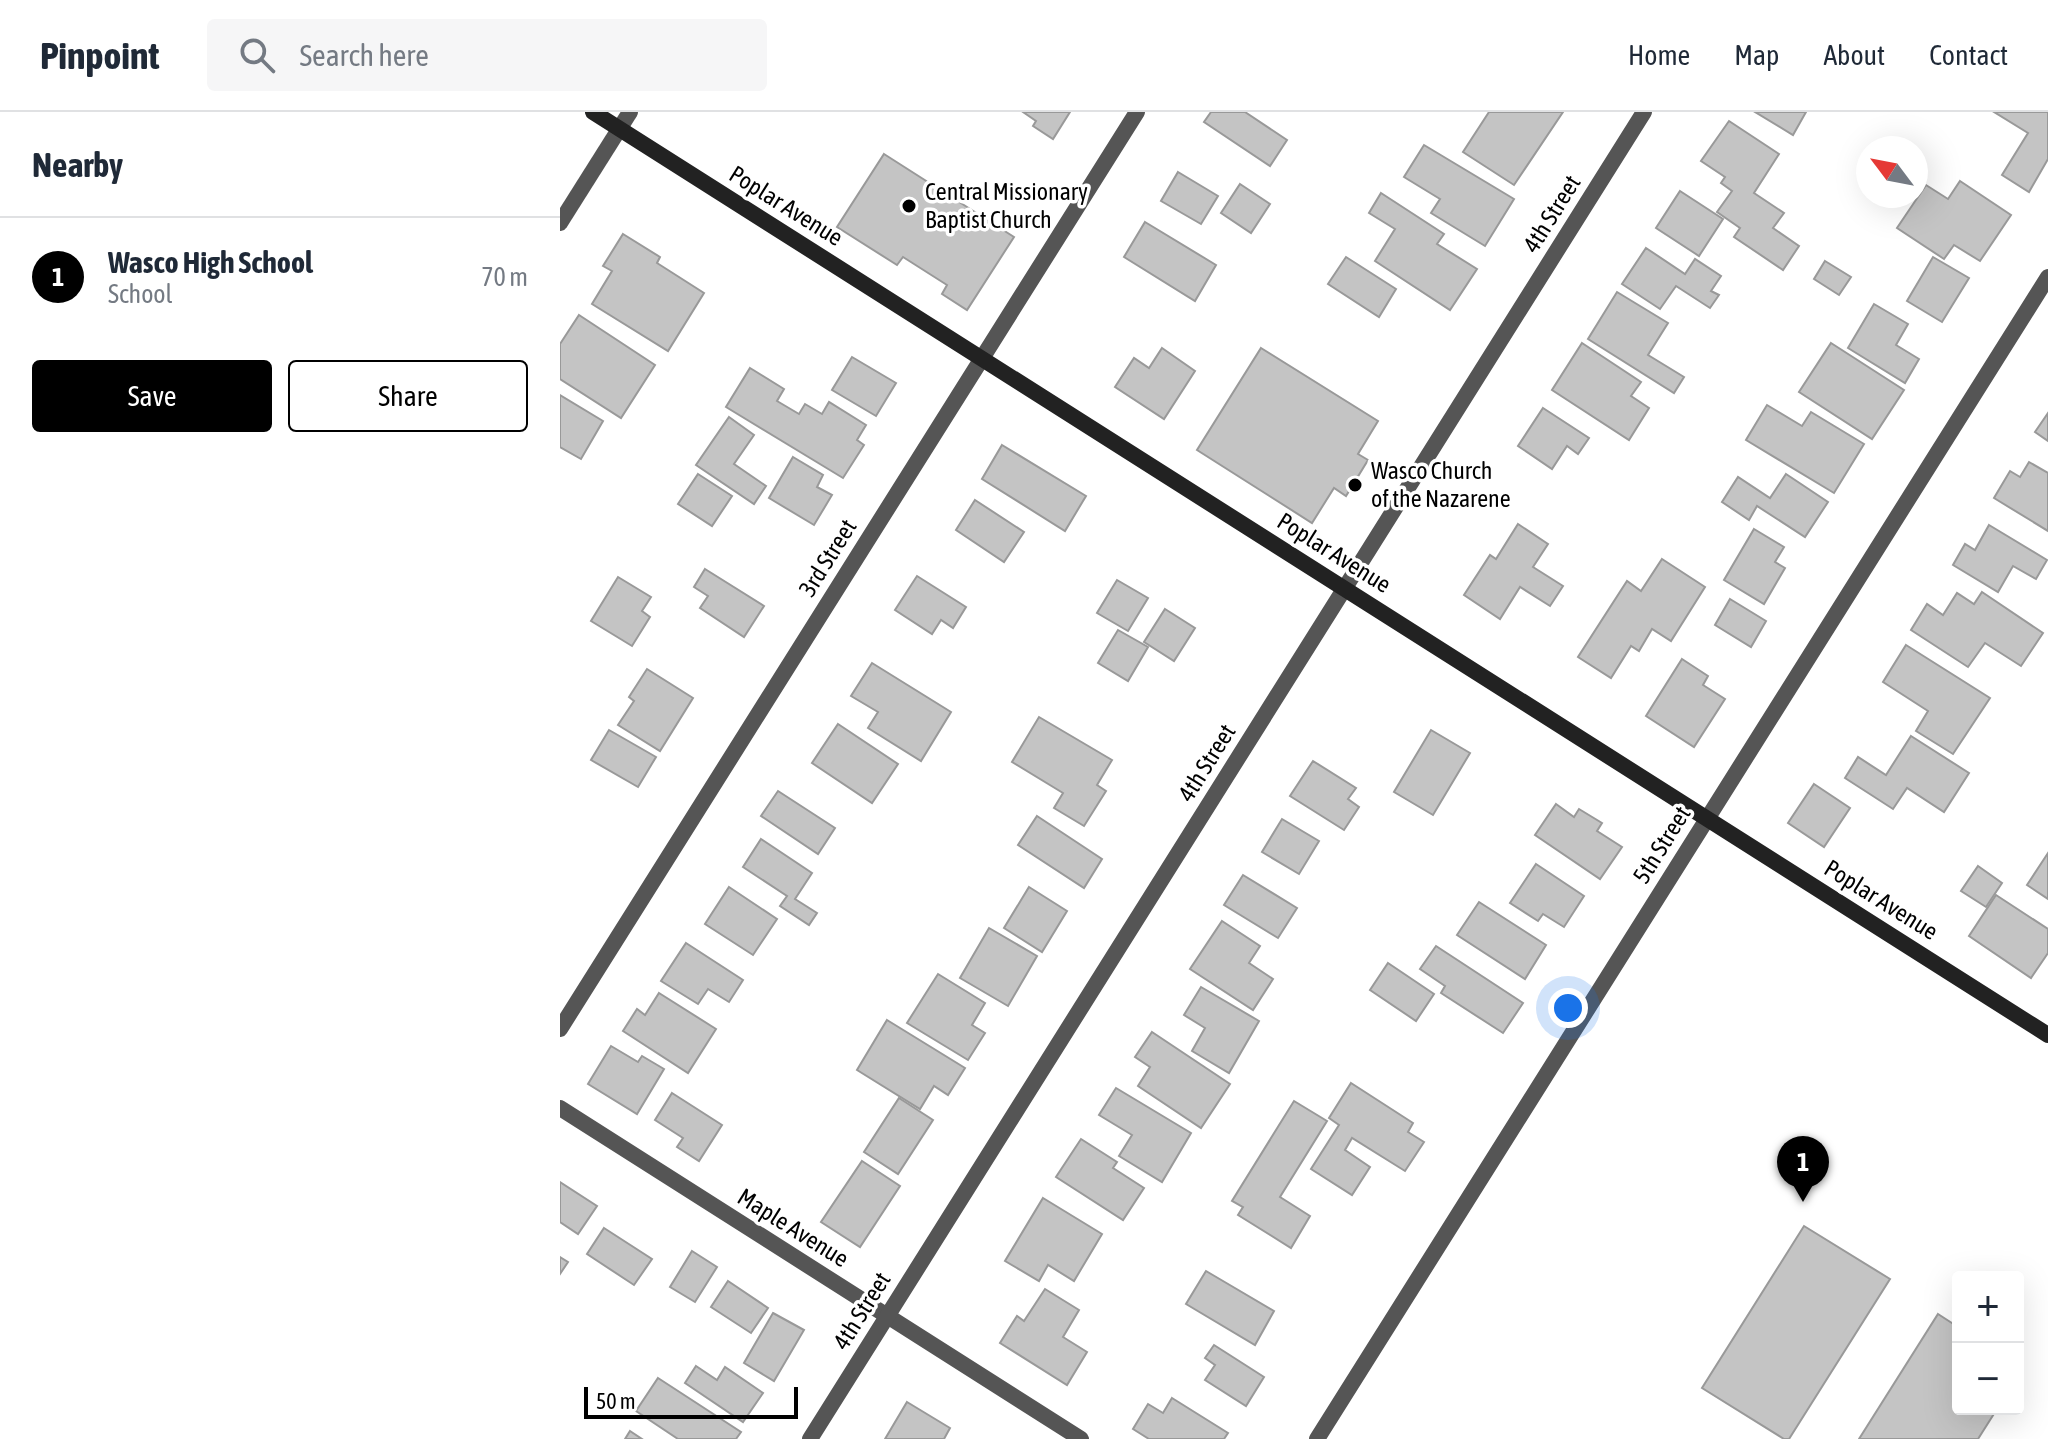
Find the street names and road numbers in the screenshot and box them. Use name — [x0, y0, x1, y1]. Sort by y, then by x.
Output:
street label: Poplar Avenue — [725, 160, 848, 251]
street label: 4th Street — [1517, 170, 1586, 257]
street label: Poplar Avenue — [1273, 507, 1396, 598]
street label: 3rd Street — [793, 514, 862, 601]
street label: 4th Street — [1172, 719, 1241, 806]
street label: 5th Street — [1627, 801, 1696, 888]
street label: Poplar Avenue — [1820, 854, 1943, 945]
street label: Maple Avenue — [733, 1183, 854, 1272]
street label: 4th Street — [827, 1267, 896, 1354]

